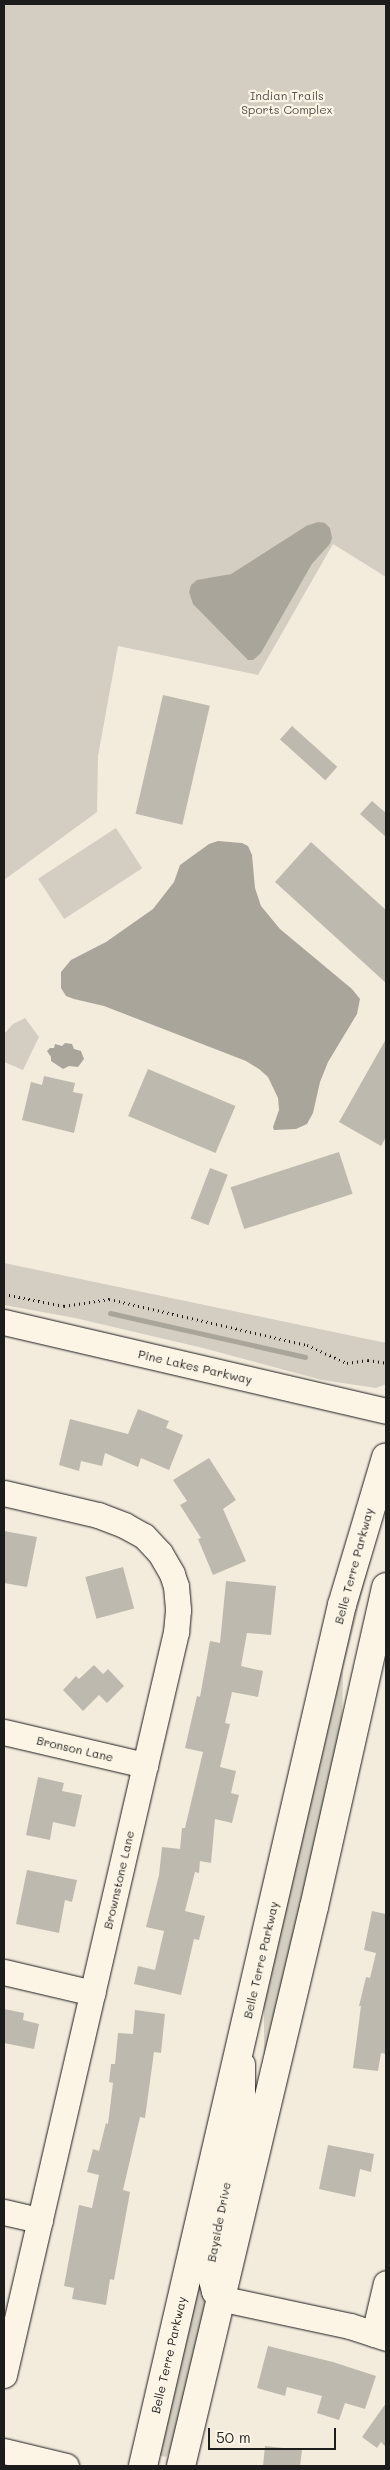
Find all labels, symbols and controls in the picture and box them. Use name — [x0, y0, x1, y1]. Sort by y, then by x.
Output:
park label: Indian Trails Sports Complex — [241, 89, 333, 117]
street label: Pine Lakes Parkway — [137, 1347, 253, 1387]
street label: Belle Terre Parkway — [332, 1506, 376, 1626]
street label: Bronson Lane — [35, 1733, 115, 1765]
street label: Brownstone Lane — [101, 1829, 137, 1931]
street label: Belle Terre Parkway — [241, 1900, 281, 2020]
street label: Bayside Drive — [204, 2181, 234, 2263]
street label: Belle Terre Parkway — [149, 2295, 189, 2415]
scale bar — [210, 2418, 338, 2450]
text: 50 m — [216, 2427, 251, 2447]

